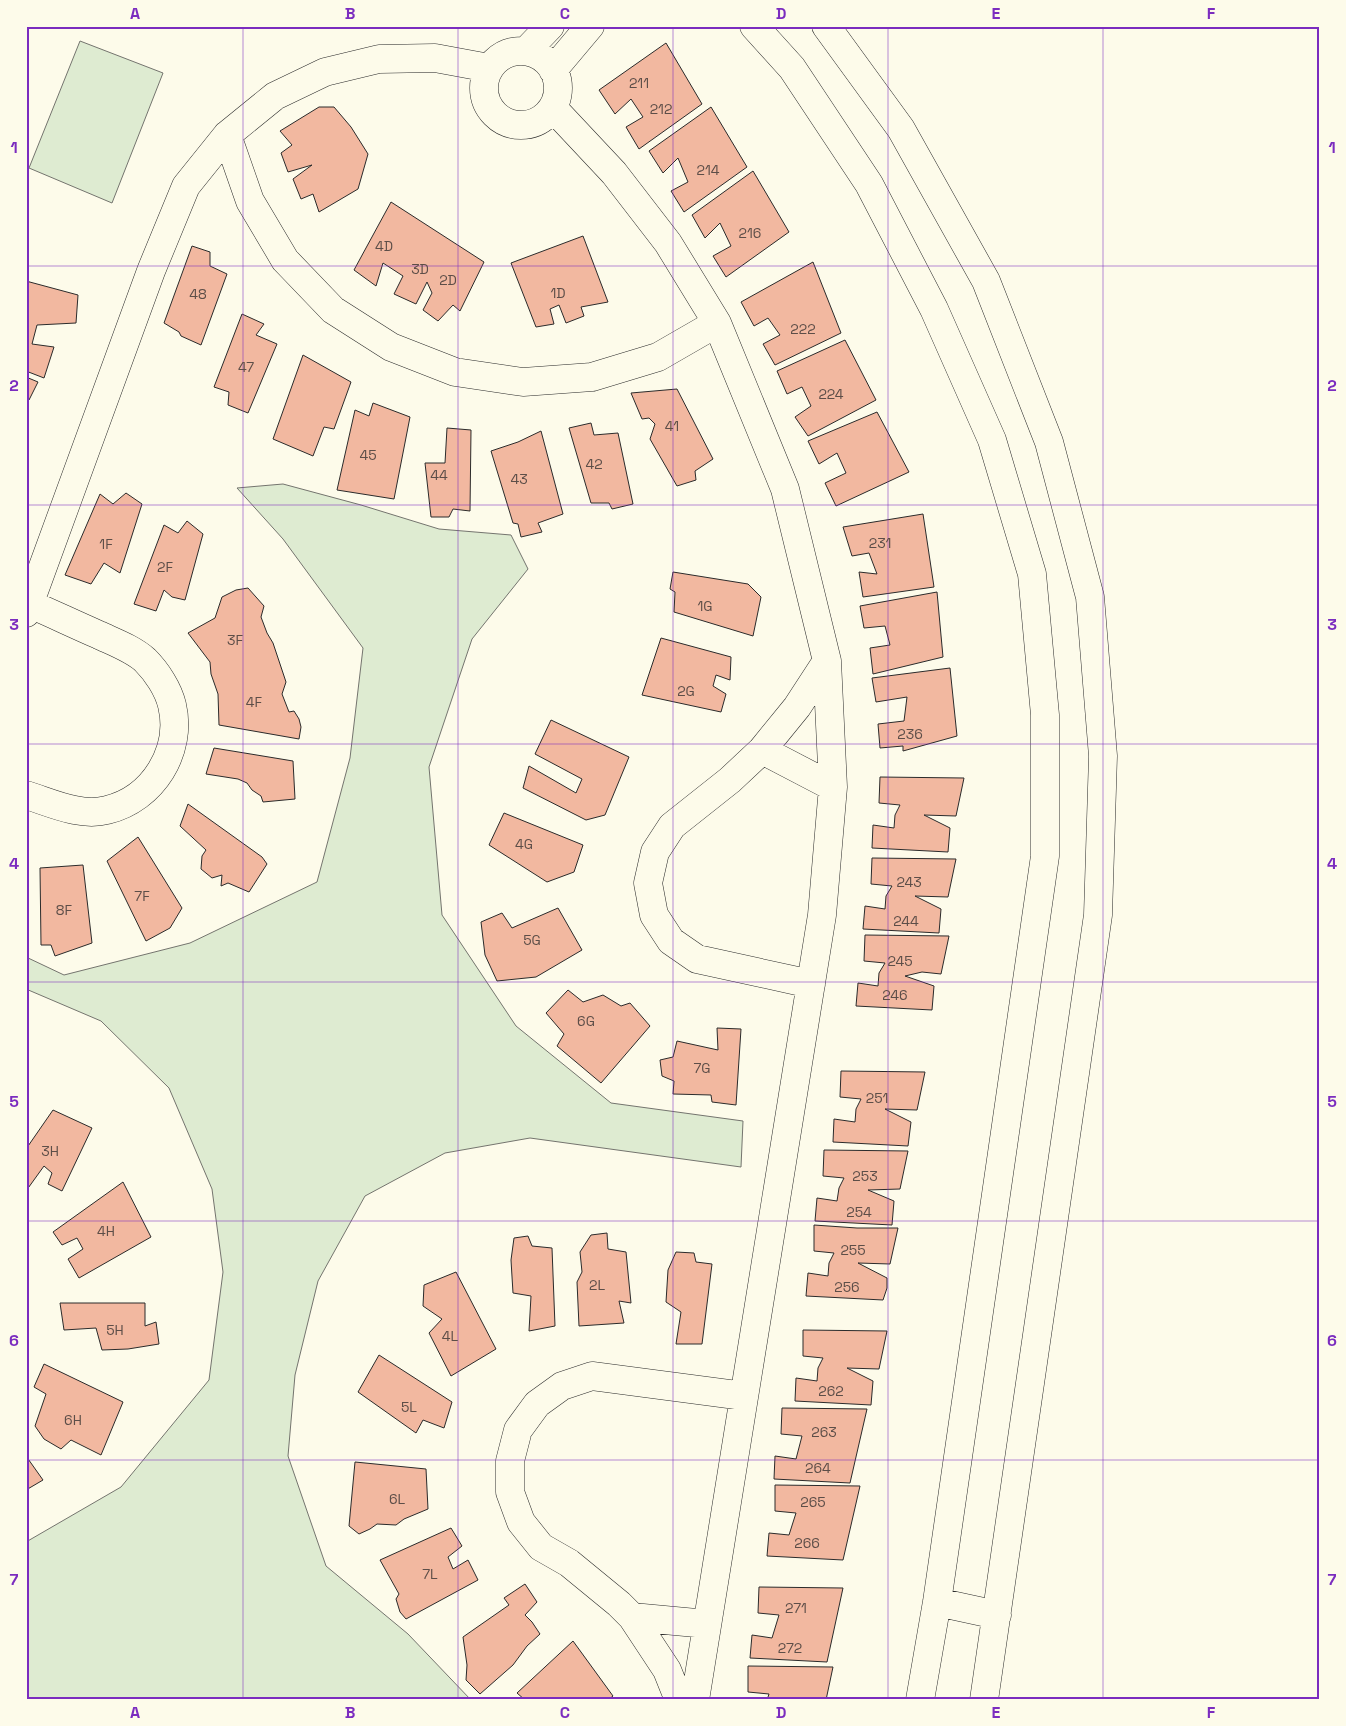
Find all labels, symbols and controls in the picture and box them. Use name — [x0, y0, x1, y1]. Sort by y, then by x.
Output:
text: A — [130, 3, 140, 24]
text: B — [345, 3, 355, 24]
text: C — [560, 3, 570, 24]
text: D — [776, 3, 786, 24]
text: E — [992, 3, 1001, 24]
text: F — [1207, 3, 1216, 24]
house number: 211 — [629, 74, 649, 92]
house number: 212 — [650, 100, 672, 118]
text: 1 — [10, 137, 18, 158]
text: 1 — [1328, 137, 1336, 158]
house number: 214 — [696, 161, 720, 179]
house number: 216 — [739, 224, 761, 242]
house number: 4D — [375, 237, 393, 255]
house number: 3D — [411, 260, 429, 278]
house number: 2D — [439, 271, 457, 289]
house number: 1D — [550, 284, 566, 302]
house number: 48 — [189, 285, 207, 303]
house number: 222 — [790, 320, 816, 338]
house number: 47 — [238, 358, 254, 376]
text: 2 — [9, 375, 19, 396]
text: 2 — [1327, 375, 1337, 396]
house number: 224 — [818, 385, 844, 403]
house number: 41 — [665, 417, 679, 435]
house number: 45 — [359, 446, 377, 464]
house number: 42 — [585, 455, 603, 473]
house number: 44 — [430, 466, 448, 484]
house number: 43 — [510, 470, 528, 488]
house number: 231 — [869, 534, 891, 552]
house number: 1F — [99, 535, 113, 553]
house number: 2F — [157, 558, 173, 576]
house number: 1G — [697, 597, 713, 615]
text: 3 — [9, 614, 19, 635]
text: 3 — [1327, 614, 1337, 635]
house number: 3F — [227, 631, 243, 649]
house number: 2G — [677, 682, 695, 700]
house number: 4F — [246, 693, 263, 711]
house number: 236 — [897, 725, 923, 743]
house number: 4G — [515, 835, 533, 853]
text: 4 — [9, 853, 19, 874]
text: 4 — [1327, 853, 1337, 874]
house number: 243 — [896, 873, 922, 891]
house number: 7F — [134, 887, 150, 905]
house number: 8F — [56, 901, 73, 919]
house number: 244 — [893, 912, 919, 930]
house number: 5G — [523, 931, 541, 949]
house number: 245 — [887, 952, 913, 970]
house number: 246 — [882, 986, 908, 1004]
house number: 6G — [577, 1012, 595, 1030]
house number: 7G — [693, 1059, 711, 1077]
house number: 251 — [866, 1089, 888, 1107]
text: 5 — [9, 1091, 19, 1112]
text: 5 — [1327, 1091, 1337, 1112]
house number: 3H — [41, 1142, 59, 1160]
house number: 253 — [852, 1167, 878, 1185]
house number: 254 — [846, 1203, 872, 1221]
house number: 4H — [97, 1222, 115, 1240]
house number: 255 — [840, 1241, 866, 1259]
house number: 2L — [589, 1276, 605, 1294]
house number: 256 — [834, 1278, 860, 1296]
house number: 5H — [106, 1321, 124, 1339]
house number: 4L — [442, 1327, 459, 1345]
text: 6 — [9, 1330, 19, 1351]
text: 6 — [1327, 1330, 1337, 1351]
house number: 262 — [818, 1382, 844, 1400]
house number: 5L — [401, 1398, 417, 1416]
house number: 6H — [64, 1411, 82, 1429]
house number: 263 — [811, 1423, 837, 1441]
house number: 264 — [805, 1459, 831, 1477]
house number: 6L — [389, 1490, 405, 1508]
house number: 265 — [800, 1493, 826, 1511]
house number: 266 — [794, 1534, 820, 1552]
house number: 7L — [422, 1565, 438, 1583]
text: 7 — [10, 1569, 19, 1590]
text: 7 — [1328, 1569, 1337, 1590]
house number: 271 — [785, 1599, 807, 1617]
house number: 272 — [778, 1639, 802, 1657]
text: A — [130, 1702, 140, 1723]
text: B — [345, 1702, 355, 1723]
text: C — [560, 1702, 570, 1723]
text: D — [776, 1702, 786, 1723]
text: E — [992, 1702, 1001, 1723]
text: F — [1207, 1702, 1216, 1723]

